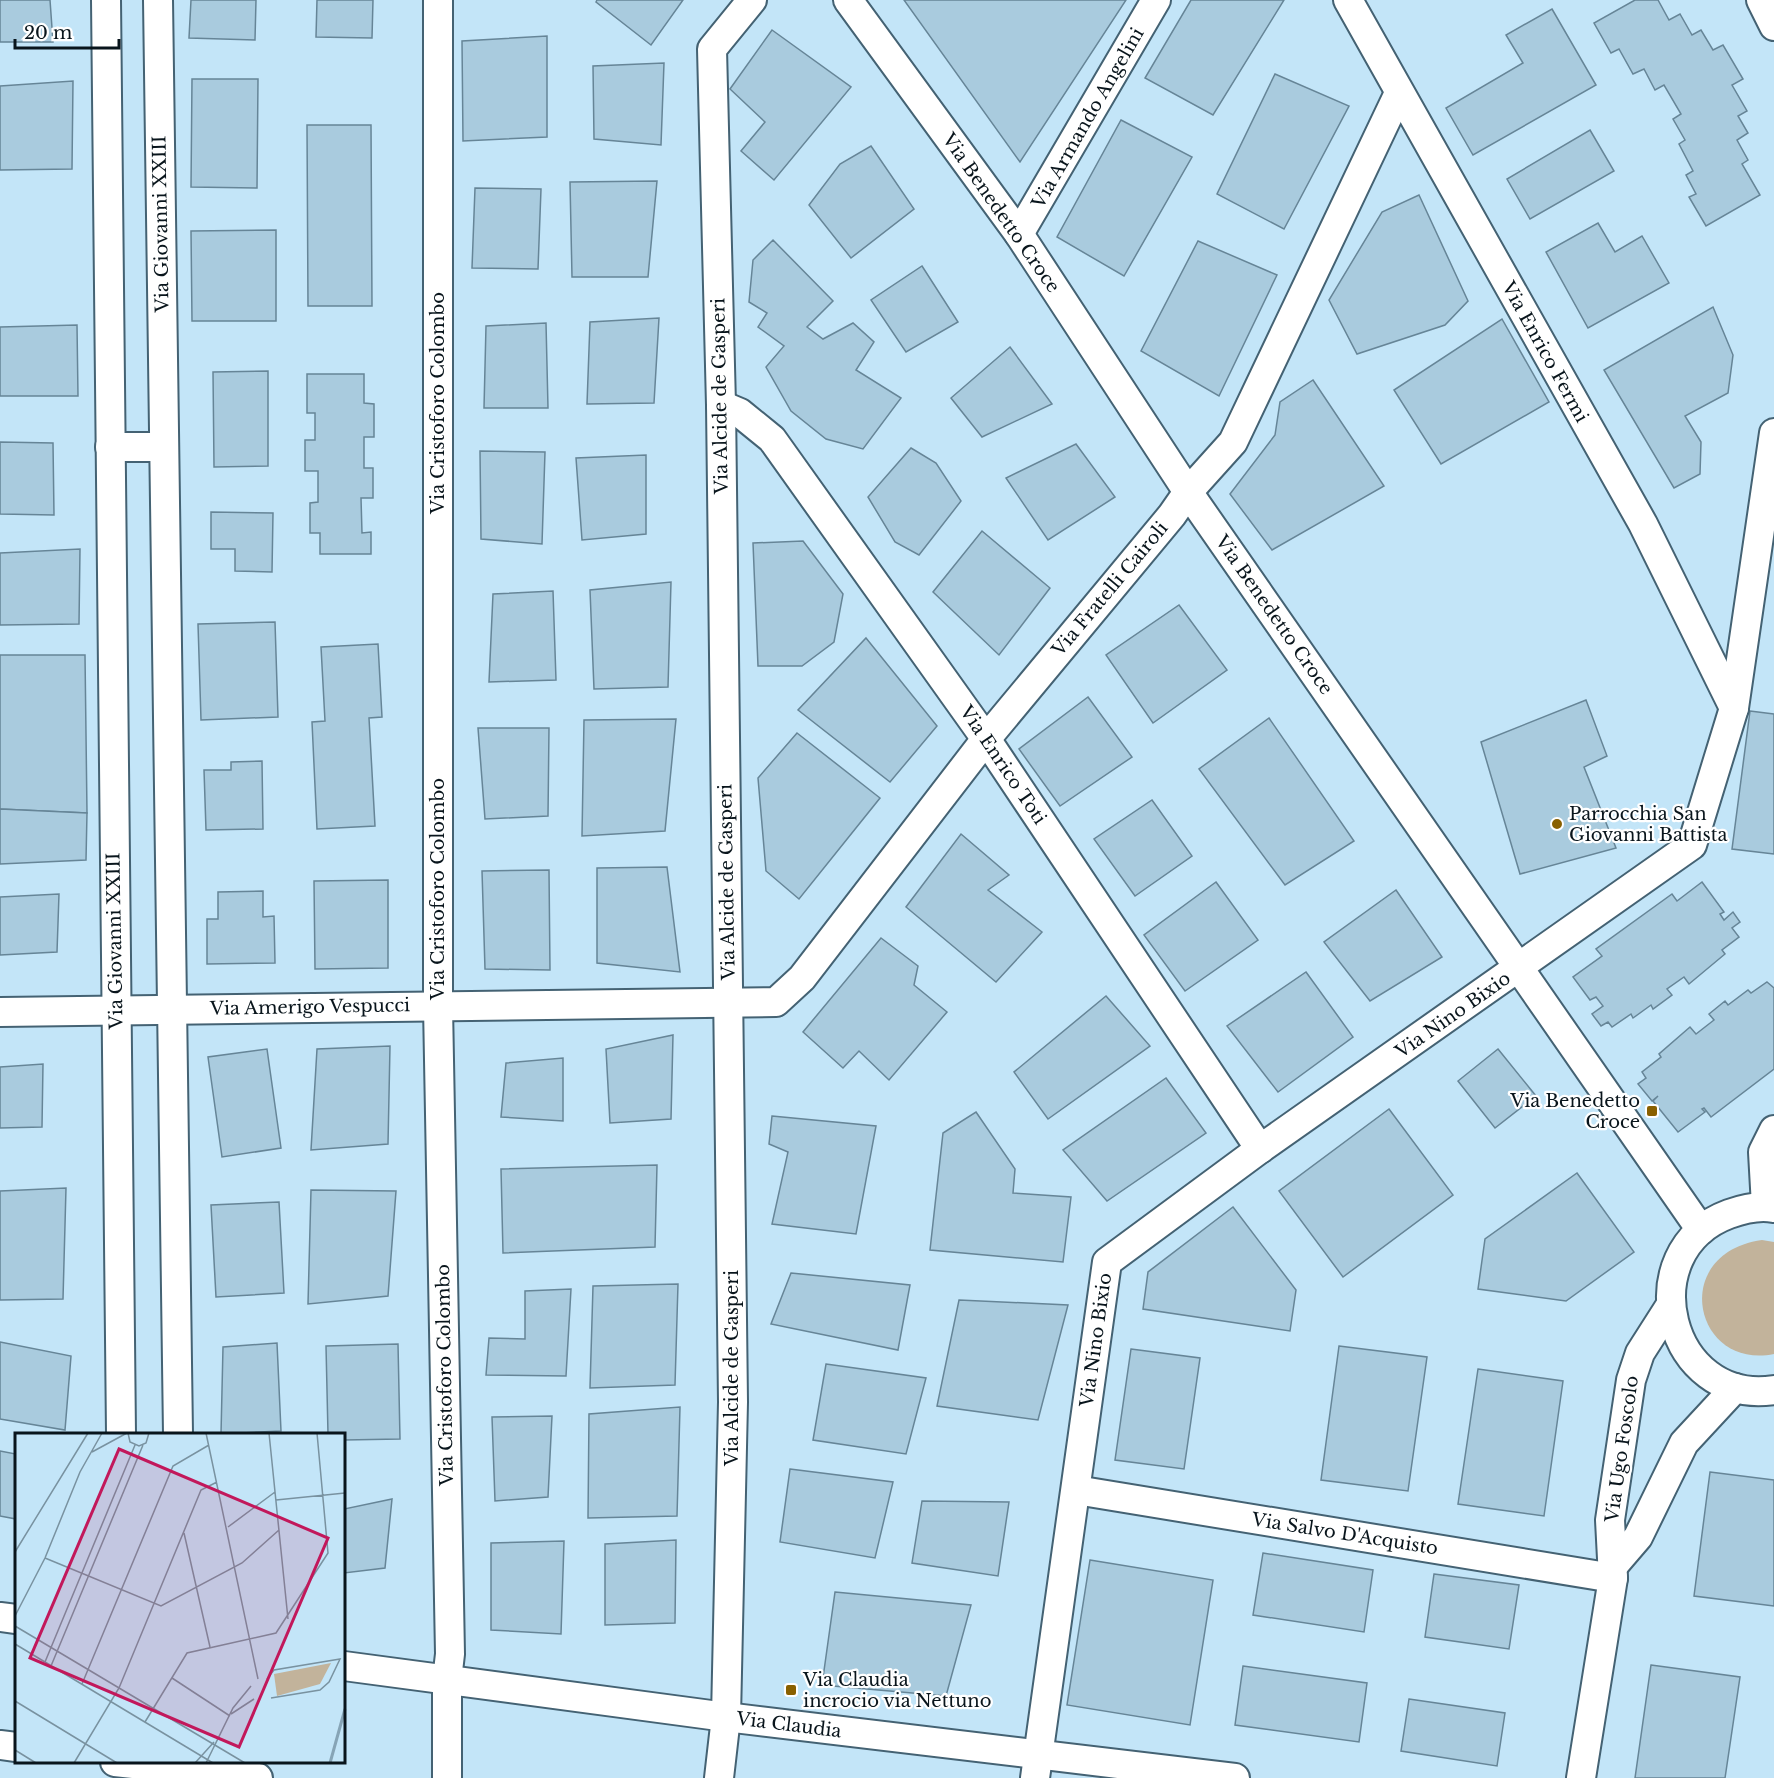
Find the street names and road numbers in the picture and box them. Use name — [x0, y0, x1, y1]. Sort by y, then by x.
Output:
street label: Via Armando Angelini — [1027, 24, 1149, 213]
street label: Via Benedetto Croce — [937, 128, 1064, 297]
street label: Via Giovanni XXIII — [148, 136, 174, 313]
street label: Via Enrico Fermi — [1497, 277, 1593, 426]
street label: Via Cristoforo Colombo — [427, 292, 449, 515]
street label: Via Alcide de Gasperi — [707, 298, 733, 495]
street label: Via Fratelli Cairoli — [1047, 517, 1173, 661]
street label: Via Benedetto Croce — [1210, 530, 1337, 699]
street label: Via Enrico Toti — [955, 701, 1051, 829]
street label: Via Cristoforo Colombo — [427, 778, 449, 1001]
street label: Via Alcide de Gasperi — [714, 784, 740, 981]
street label: Via Giovanni XXIII — [102, 853, 128, 1030]
street label: Via Nino Bixio — [1390, 967, 1515, 1063]
street label: Via Amerigo Vespucci — [209, 994, 410, 1020]
street label: Via Cristoforo Colombo — [432, 1264, 458, 1487]
street label: Via Alcide de Gasperi — [721, 1270, 743, 1467]
street label: Via Nino Bixio — [1076, 1271, 1116, 1410]
street label: Via Ugo Foscolo — [1601, 1374, 1643, 1525]
street label: Via Salvo D'Acquisto — [1249, 1508, 1440, 1560]
street label: Via Claudia — [734, 1708, 843, 1742]

